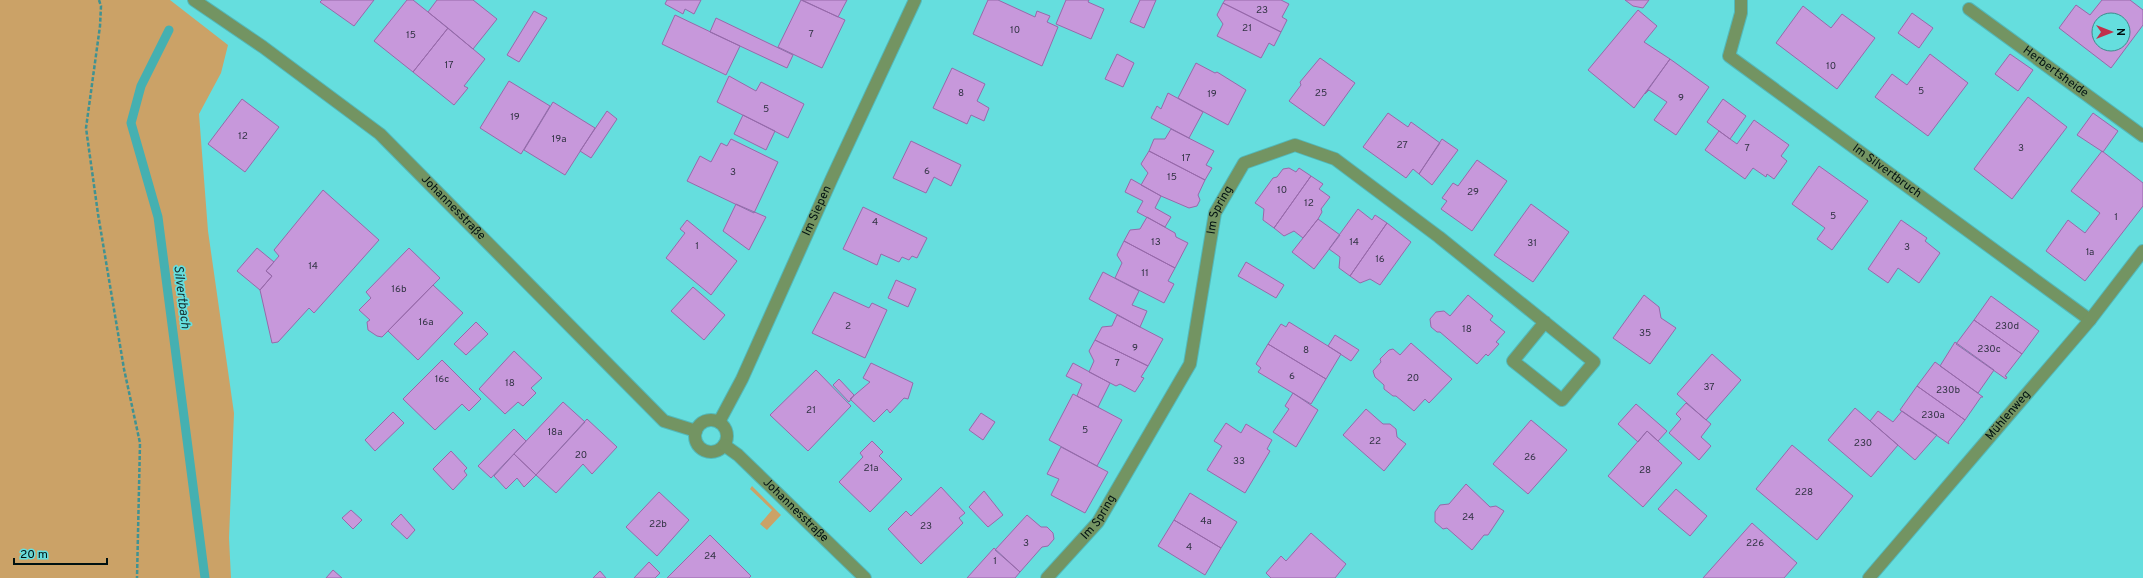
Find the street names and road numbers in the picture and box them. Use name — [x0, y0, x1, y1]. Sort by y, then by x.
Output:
street label: Herbertsheide — [2019, 43, 2092, 101]
street label: Im Silvertbruch — [1849, 141, 1925, 202]
street label: Johannesstraße — [417, 172, 489, 244]
street label: Im Siepen — [799, 183, 836, 239]
street label: Im Spring — [1204, 183, 1237, 236]
street label: Mühlenweg — [1982, 387, 2034, 444]
street label: Johannesstraße — [759, 475, 832, 546]
street label: Im Spring — [1078, 492, 1120, 543]

